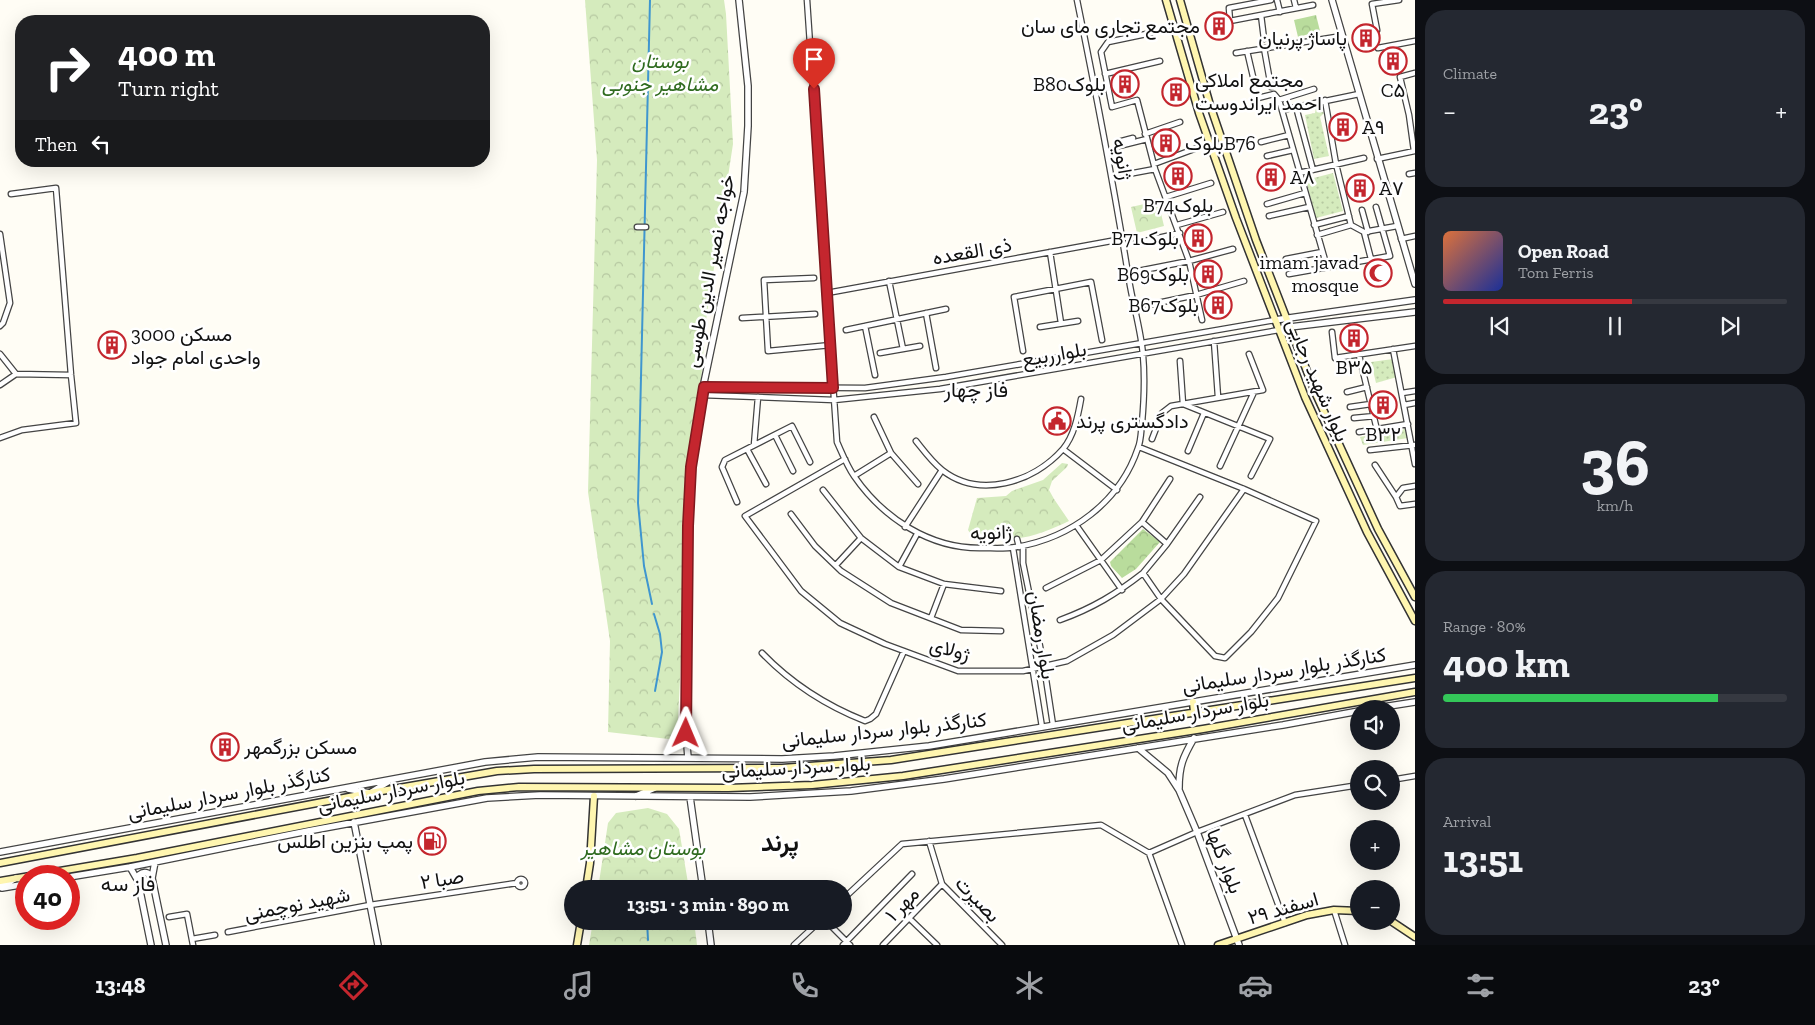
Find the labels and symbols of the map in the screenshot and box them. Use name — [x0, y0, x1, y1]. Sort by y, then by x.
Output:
building icon: مجتمع تجاری مای سان — [1204, 11, 1234, 41]
place label: مجتمع تجاری مای سان — [1021, 14, 1200, 40]
building icon: پاساژ پرنیان — [1351, 23, 1381, 53]
place label: پاساژ پرنیان — [1258, 26, 1347, 52]
pin — [793, 38, 835, 89]
building icon: C۵ — [1378, 46, 1408, 76]
park label: بوستان مشاهیر جنوبی — [602, 49, 719, 97]
place label: مجتمع املاکی احمد ایراندوست — [1195, 68, 1322, 116]
building icon: B80بلوک — [1110, 69, 1140, 99]
place label: B80بلوک — [1033, 72, 1106, 97]
building icon: مجتمع املاکی احمد ایراندوست — [1161, 77, 1191, 107]
place label: C۵ — [1381, 78, 1405, 102]
building icon: A۹ — [1328, 112, 1358, 142]
place label: A۹ — [1362, 115, 1385, 139]
building icon: بلوکB76 — [1151, 128, 1181, 158]
place label: بلوکB76 — [1185, 131, 1256, 156]
street label: ژانویه — [1107, 136, 1138, 182]
building icon: B74بلوک — [1163, 161, 1193, 191]
building icon: A۸ — [1256, 162, 1286, 192]
place label: A۸ — [1290, 165, 1315, 189]
street label: خواجه نصیر الدین طوسی — [679, 173, 740, 370]
building icon: A۷ — [1345, 173, 1375, 203]
place label: A۷ — [1379, 176, 1404, 200]
place label: B74بلوک — [1143, 193, 1213, 218]
building icon: B71بلوک — [1183, 223, 1213, 253]
place label: B71بلوک — [1111, 226, 1179, 251]
street label: ذی القعده — [931, 232, 1013, 270]
place label: imam javad mosque — [1260, 250, 1359, 297]
mosque icon: imam javad mosque — [1363, 258, 1393, 288]
building icon: B69بلوک — [1193, 259, 1223, 289]
place label: B69بلوک — [1117, 262, 1189, 287]
building icon: B67بلوک — [1203, 290, 1233, 320]
place label: B67بلوک — [1128, 293, 1199, 318]
street label: بلوار شهید رجایی — [1280, 315, 1355, 445]
place label: مسکن 3000 واحدی امام جواد — [131, 322, 261, 370]
building icon: B۳۵ — [1339, 323, 1369, 353]
building icon: مسکن 3000 واحدی امام جواد — [97, 330, 127, 360]
street label: بلوارربیع — [1020, 337, 1088, 373]
place label: B۳۵ — [1335, 355, 1373, 379]
district label: فاز چهار — [943, 377, 1008, 404]
building icon: B۳۲ — [1368, 390, 1398, 420]
public building icon: دادگستری پرند — [1042, 406, 1072, 436]
place label: دادگستری پرند — [1076, 409, 1188, 435]
place label: B۳۲ — [1365, 422, 1401, 446]
street label: ژانویه — [970, 519, 1013, 546]
street label: بلوار رمضان — [1022, 589, 1061, 681]
street label: ژولای — [927, 632, 973, 667]
street label: کنارگذر بلوار سردار سلیمانی — [1180, 642, 1388, 699]
street label: بلوار سردار سلیمانی — [1119, 687, 1271, 738]
position arrow — [659, 706, 711, 758]
street label: کنارگذر بلوار سردار سلیمانی — [780, 707, 988, 754]
building icon: مسکن بزرگمهر — [210, 732, 240, 762]
place label: مسکن بزرگمهر — [243, 735, 357, 760]
street label: بلوار سردار سلیمانی — [721, 751, 871, 784]
street label: کنارگذر بلوار سردار سلیمانی — [125, 762, 333, 825]
street label: بلوار سردار سلیمانی — [315, 765, 467, 818]
street label: بلوار گلها — [1201, 825, 1248, 897]
fuel station icon: پمپ بنزین اطلس — [417, 826, 447, 856]
district label: پرند — [761, 827, 799, 860]
place label: پمپ بنزین اطلس — [277, 829, 413, 855]
park label: بوستان مشاهیر — [579, 836, 706, 861]
street label: صبا ۲ — [418, 864, 466, 894]
speed limit sign: 40 — [15, 865, 80, 930]
district label: فاز سه — [101, 871, 155, 897]
street label: بصیرت — [950, 871, 1006, 928]
street label: شهید نوچمنی — [242, 882, 352, 928]
street label: مهر ۱ — [880, 882, 925, 927]
street label: ۲۹ اسفند — [1245, 886, 1321, 930]

